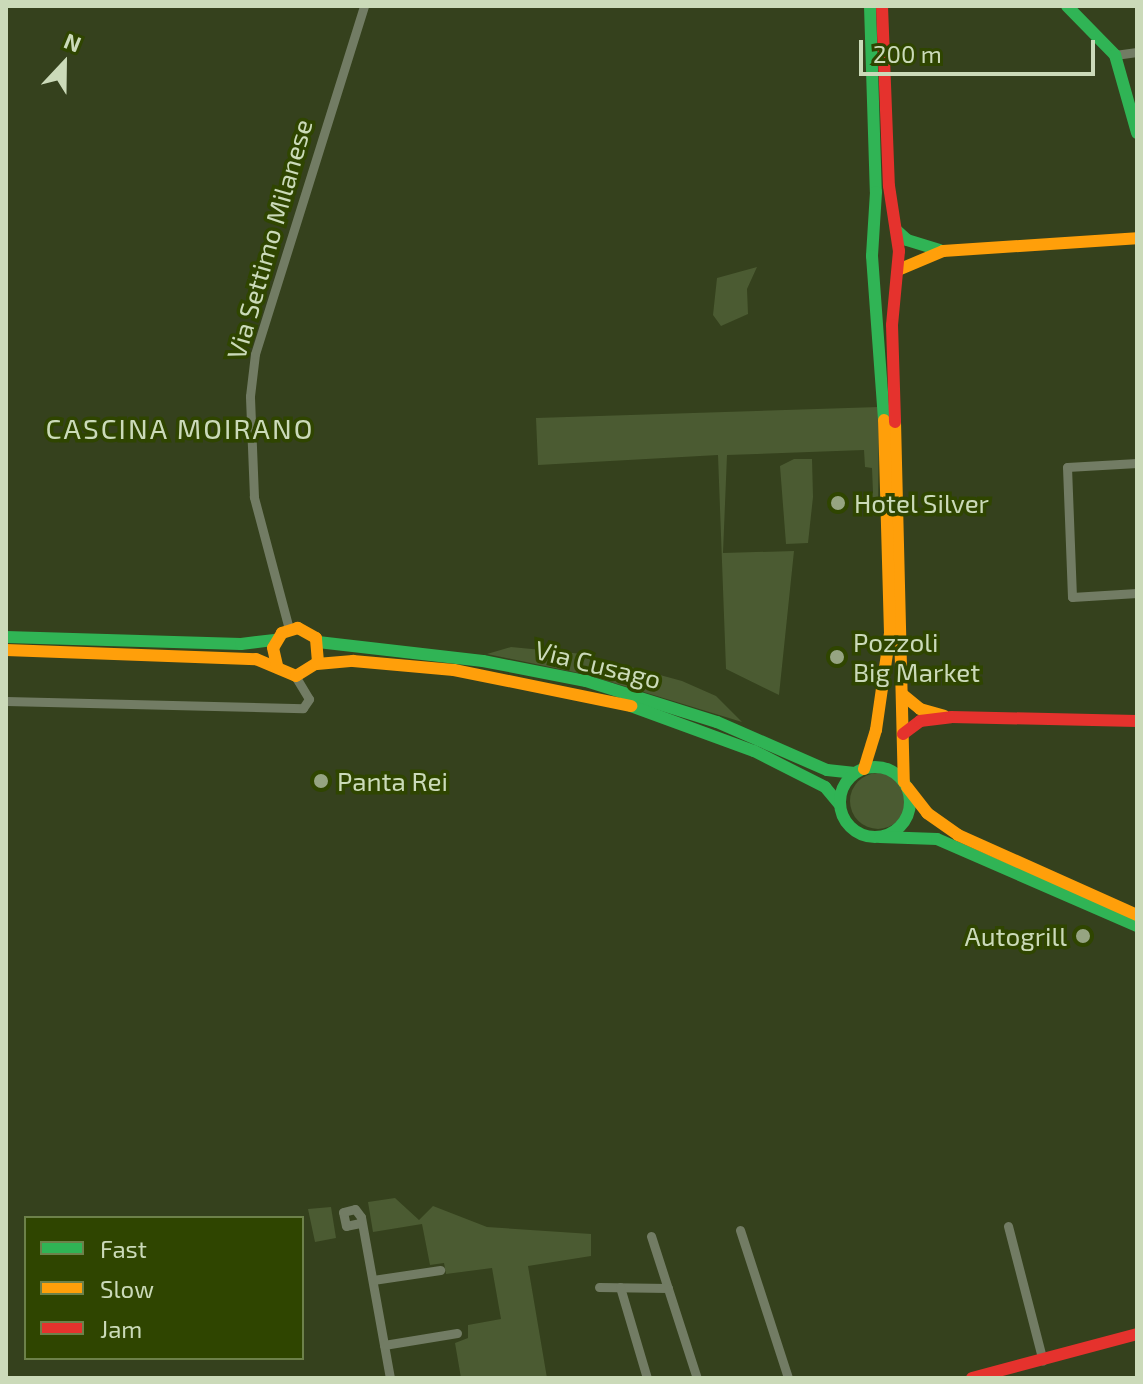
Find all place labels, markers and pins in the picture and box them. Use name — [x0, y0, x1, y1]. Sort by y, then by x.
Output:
place label: Hotel Silver — [854, 487, 990, 519]
marker: Hotel Silver — [829, 494, 847, 512]
place label: Pozzoli Big Market — [853, 626, 980, 688]
marker: Pozzoli Big Market — [828, 648, 846, 666]
place label: Panta Rei — [337, 765, 448, 797]
marker: Panta Rei — [312, 772, 330, 790]
place label: Autogrill — [965, 920, 1067, 952]
marker: Autogrill — [1074, 927, 1092, 945]

